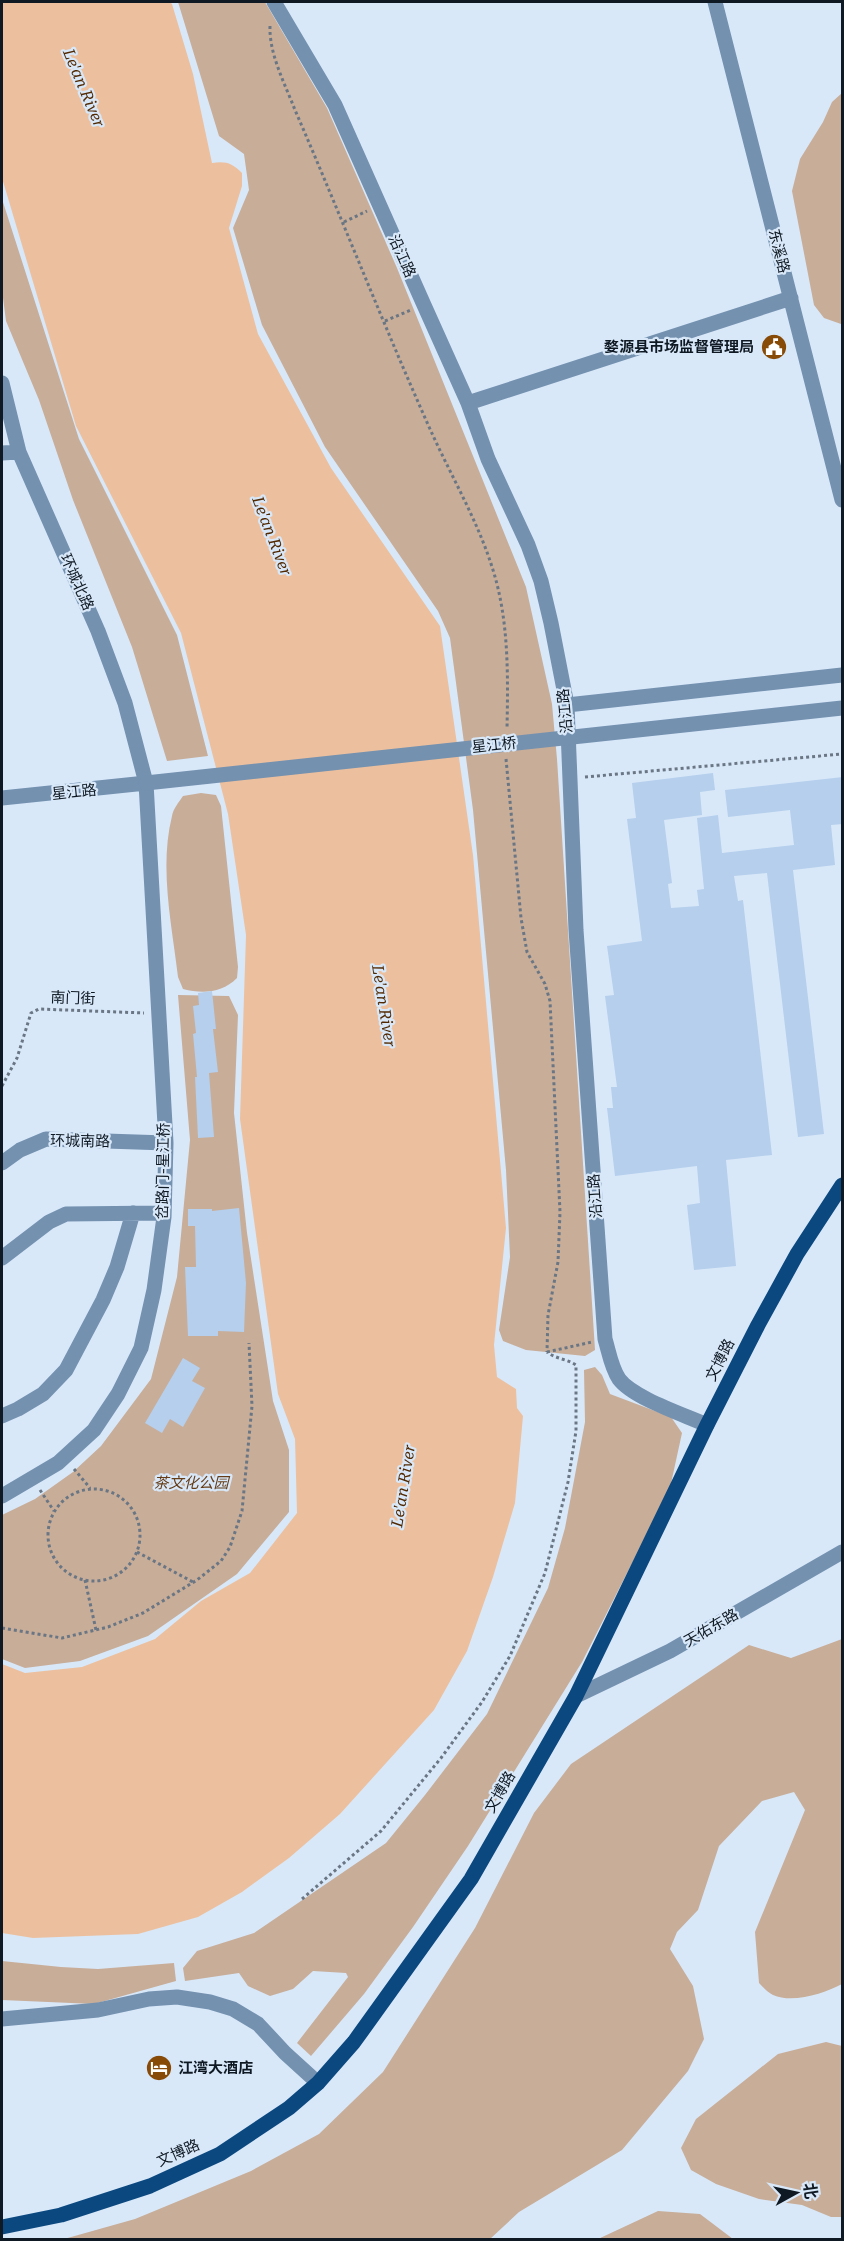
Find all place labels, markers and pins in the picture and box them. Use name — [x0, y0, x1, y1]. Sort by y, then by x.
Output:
public building icon: 婺源县市场监督管理局 — [759, 332, 789, 362]
place label: 婺源县市场监督管理局 — [604, 338, 754, 356]
hotel icon: 江湾大酒店 — [144, 2053, 174, 2083]
place label: 江湾大酒店 — [178, 2059, 253, 2077]

